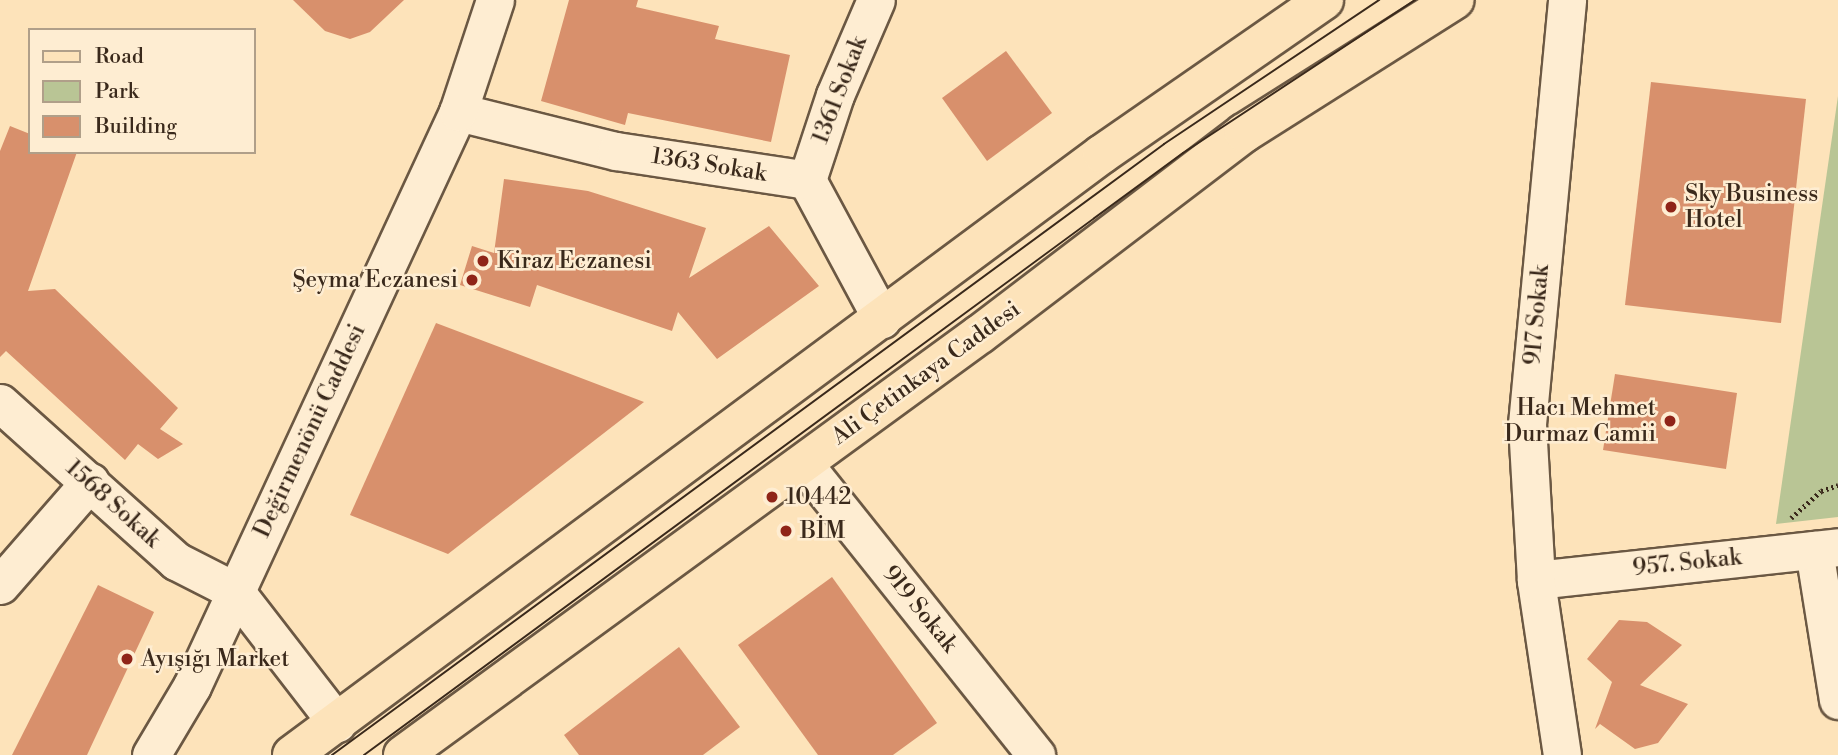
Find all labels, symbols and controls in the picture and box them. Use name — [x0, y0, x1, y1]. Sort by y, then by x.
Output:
legend — [28, 28, 256, 154]
street label: 1361 Sokak — [807, 32, 873, 148]
text: Road — [95, 44, 144, 70]
text: Park — [95, 79, 139, 105]
text: Building — [95, 114, 177, 140]
street label: 1363 Sokak — [649, 142, 769, 188]
place label: Sky Business Hotel — [1685, 180, 1818, 234]
marker: Sky Business Hotel — [1663, 199, 1679, 215]
place label: Kiraz Eczanesi — [497, 247, 652, 275]
marker: Kiraz Eczanesi — [475, 253, 491, 269]
street label: 917 Sokak — [1519, 264, 1555, 366]
place label: Şeyma Eczanesi — [292, 266, 458, 294]
marker: Şeyma Eczanesi — [464, 272, 480, 288]
street label: Ali Çetinkaya Caddesi — [826, 295, 1026, 451]
street label: Değirmenönü Caddesi — [248, 320, 372, 542]
place label: Hacı Mehmet Durmaz Camii — [1504, 394, 1656, 448]
marker: Hacı Mehmet Durmaz Camii — [1662, 413, 1678, 429]
street label: 1568 Sokak — [60, 454, 166, 554]
place label: 10442 — [786, 483, 851, 511]
marker: 10442 — [764, 489, 780, 505]
place label: BİM — [800, 517, 845, 545]
marker: BİM — [778, 523, 794, 539]
street label: 957. Sokak — [1631, 544, 1743, 582]
street label: 919 Sokak — [877, 560, 963, 658]
place label: Ayışığı Market — [141, 645, 289, 673]
marker: Ayışığı Market — [119, 651, 135, 667]

